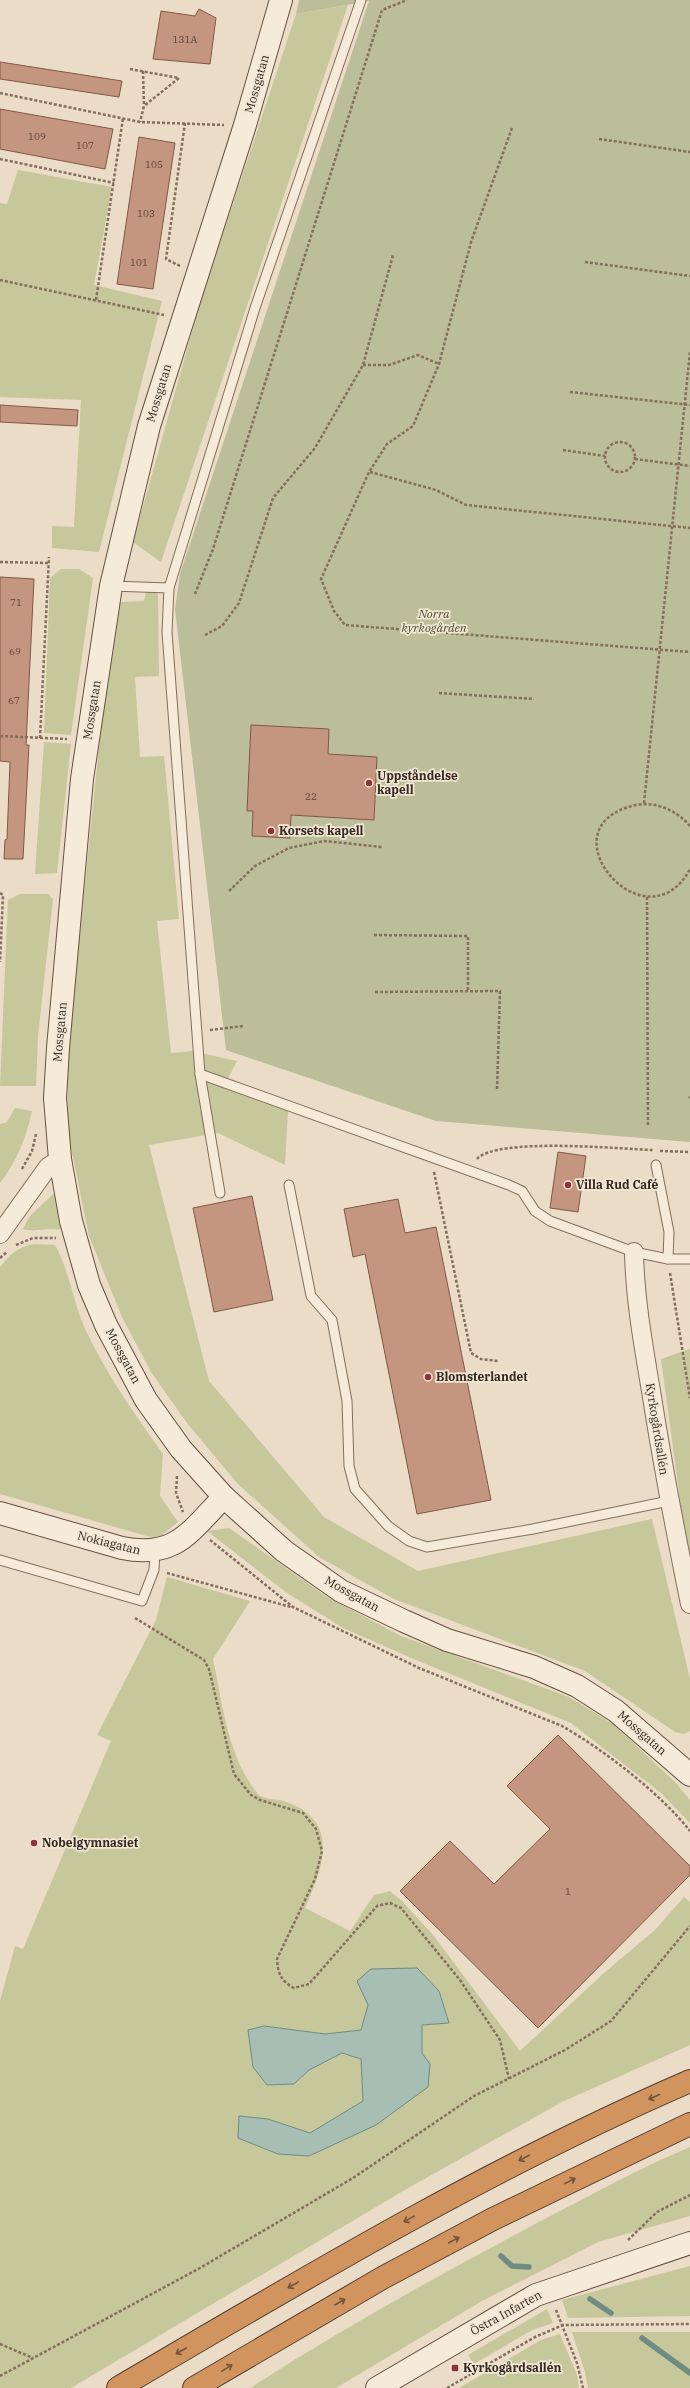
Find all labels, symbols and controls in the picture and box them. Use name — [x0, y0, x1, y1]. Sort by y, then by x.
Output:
house number: 131A — [173, 33, 198, 46]
street label: Mossgatan — [241, 53, 272, 115]
house number: 109 — [28, 130, 46, 143]
house number: 107 — [76, 139, 94, 152]
house number: 105 — [145, 158, 163, 171]
house number: 103 — [137, 207, 155, 220]
house number: 101 — [130, 256, 148, 269]
street label: Mossgatan — [143, 362, 175, 424]
house number: 71 — [10, 596, 22, 609]
park label: Norra kyrkogården — [401, 606, 467, 635]
house number: 69 — [9, 645, 21, 658]
street label: Mossgatan — [79, 679, 104, 741]
house number: 67 — [8, 694, 20, 707]
place label: Uppståndelse kapell — [377, 768, 458, 797]
marker: Uppståndelse kapell — [364, 778, 374, 788]
house number: 22 — [305, 790, 317, 803]
place label: Korsets kapell — [279, 823, 364, 838]
marker: Korsets kapell — [266, 826, 276, 836]
street label: Mossgatan — [49, 1001, 70, 1063]
place label: Villa Rud Café — [576, 1177, 658, 1192]
marker: Villa Rud Café — [563, 1180, 573, 1190]
street label: Mossgatan — [103, 1326, 144, 1386]
place label: Blomsterlandet — [436, 1369, 528, 1384]
marker: Blomsterlandet — [423, 1372, 433, 1382]
street label: Kyrkogårdsallén — [643, 1382, 672, 1476]
street label: Nokiagatan — [76, 1527, 143, 1558]
street label: Mossgatan — [322, 1572, 382, 1615]
street label: Mossgatan — [615, 1707, 670, 1758]
place label: Nobelgymnasiet — [42, 1835, 139, 1850]
marker: Nobelgymnasiet — [29, 1838, 39, 1848]
house number: 1 — [565, 1885, 571, 1898]
one-way arrow — [649, 2093, 661, 2101]
one-way arrow — [518, 2155, 530, 2163]
one-way arrow — [563, 2177, 575, 2185]
one-way arrow — [404, 2216, 416, 2224]
one-way arrow — [447, 2236, 459, 2243]
one-way arrow — [288, 2281, 299, 2289]
street label: Östra Infarten — [467, 2287, 544, 2338]
one-way arrow — [334, 2298, 346, 2306]
one-way arrow — [175, 2347, 187, 2355]
place label: Kyrkogårdsallén — [463, 2360, 562, 2375]
marker: Kyrkogårdsallén — [450, 2363, 460, 2373]
one-way arrow — [221, 2364, 232, 2372]

